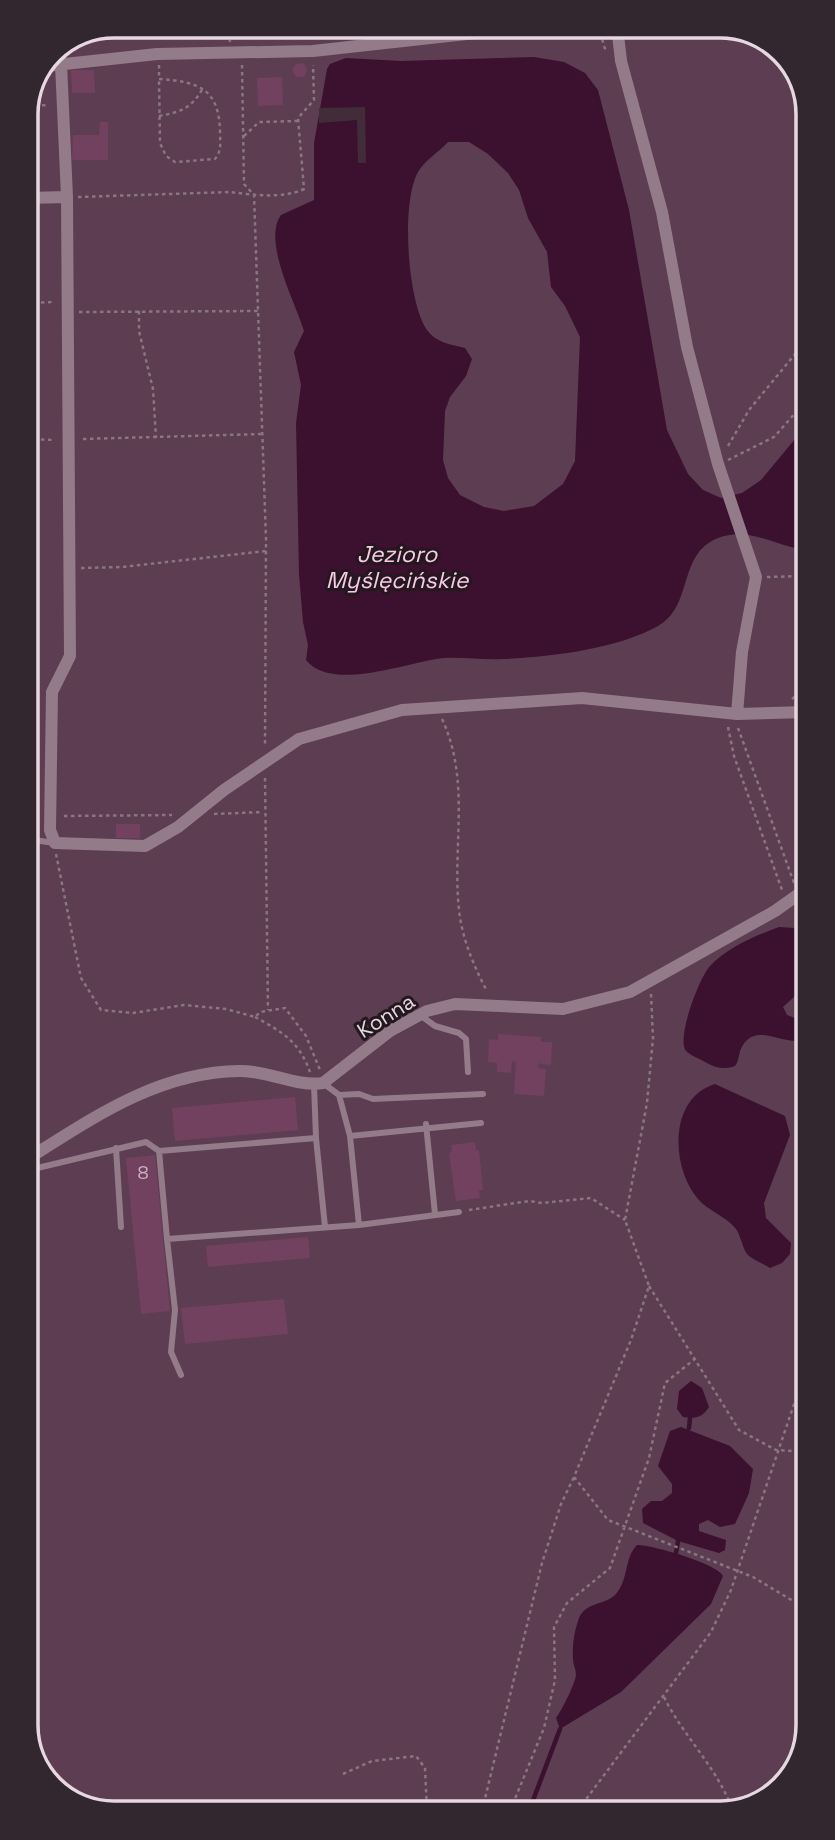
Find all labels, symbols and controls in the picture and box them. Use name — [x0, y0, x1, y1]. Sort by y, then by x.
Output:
water label: Jezioro Myślęcińskie — [326, 539, 470, 595]
street label: Konna — [352, 987, 420, 1044]
house number: 8 — [137, 1161, 149, 1184]

